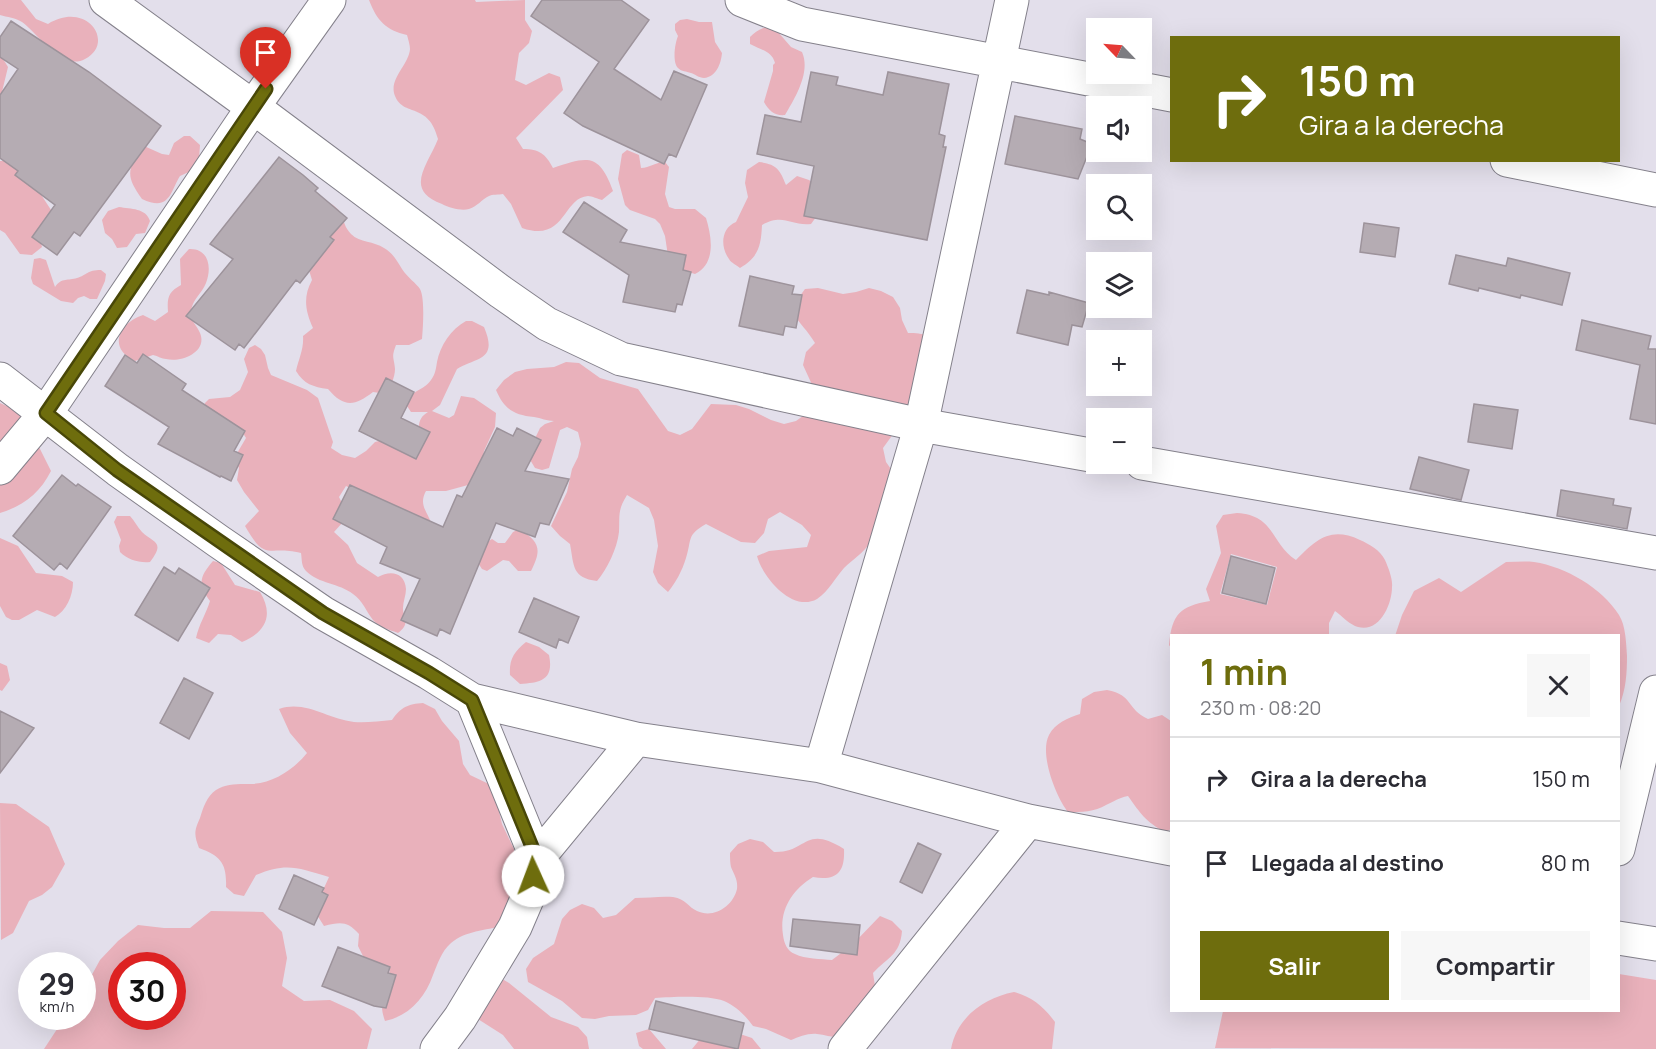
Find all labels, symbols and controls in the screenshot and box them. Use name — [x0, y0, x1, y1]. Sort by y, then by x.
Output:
north arrow — [1086, 18, 1152, 84]
map controls — [1086, 18, 1152, 474]
pin — [240, 27, 291, 89]
icon: arrive — [249, 36, 282, 69]
text: 150 m — [1299, 51, 1416, 109]
icon: right — [1200, 60, 1278, 138]
button: sound — [1086, 96, 1152, 162]
text: Gira a la derecha — [1299, 106, 1504, 143]
button: search — [1086, 174, 1152, 240]
button: layers — [1086, 252, 1152, 318]
button: + — [1086, 330, 1152, 396]
button: − — [1086, 408, 1152, 474]
text: 1 min — [1200, 647, 1288, 696]
button: close — [1527, 654, 1590, 717]
text: 230 m · 08:20 — [1200, 694, 1322, 721]
icon: right — [1200, 763, 1233, 796]
text: Gira a la derecha — [1251, 764, 1427, 794]
text: 150 m — [1532, 764, 1590, 794]
position arrow — [501, 844, 565, 908]
icon: arrive — [1200, 847, 1233, 880]
text: Llegada al destino — [1251, 848, 1444, 878]
text: 80 m — [1541, 848, 1590, 878]
button: Salir — [1200, 931, 1389, 1000]
button: Compartir — [1401, 931, 1590, 1000]
speed limit sign: 30 — [108, 952, 186, 1030]
text: 29 — [39, 963, 75, 1004]
text: km/h — [40, 996, 74, 1017]

